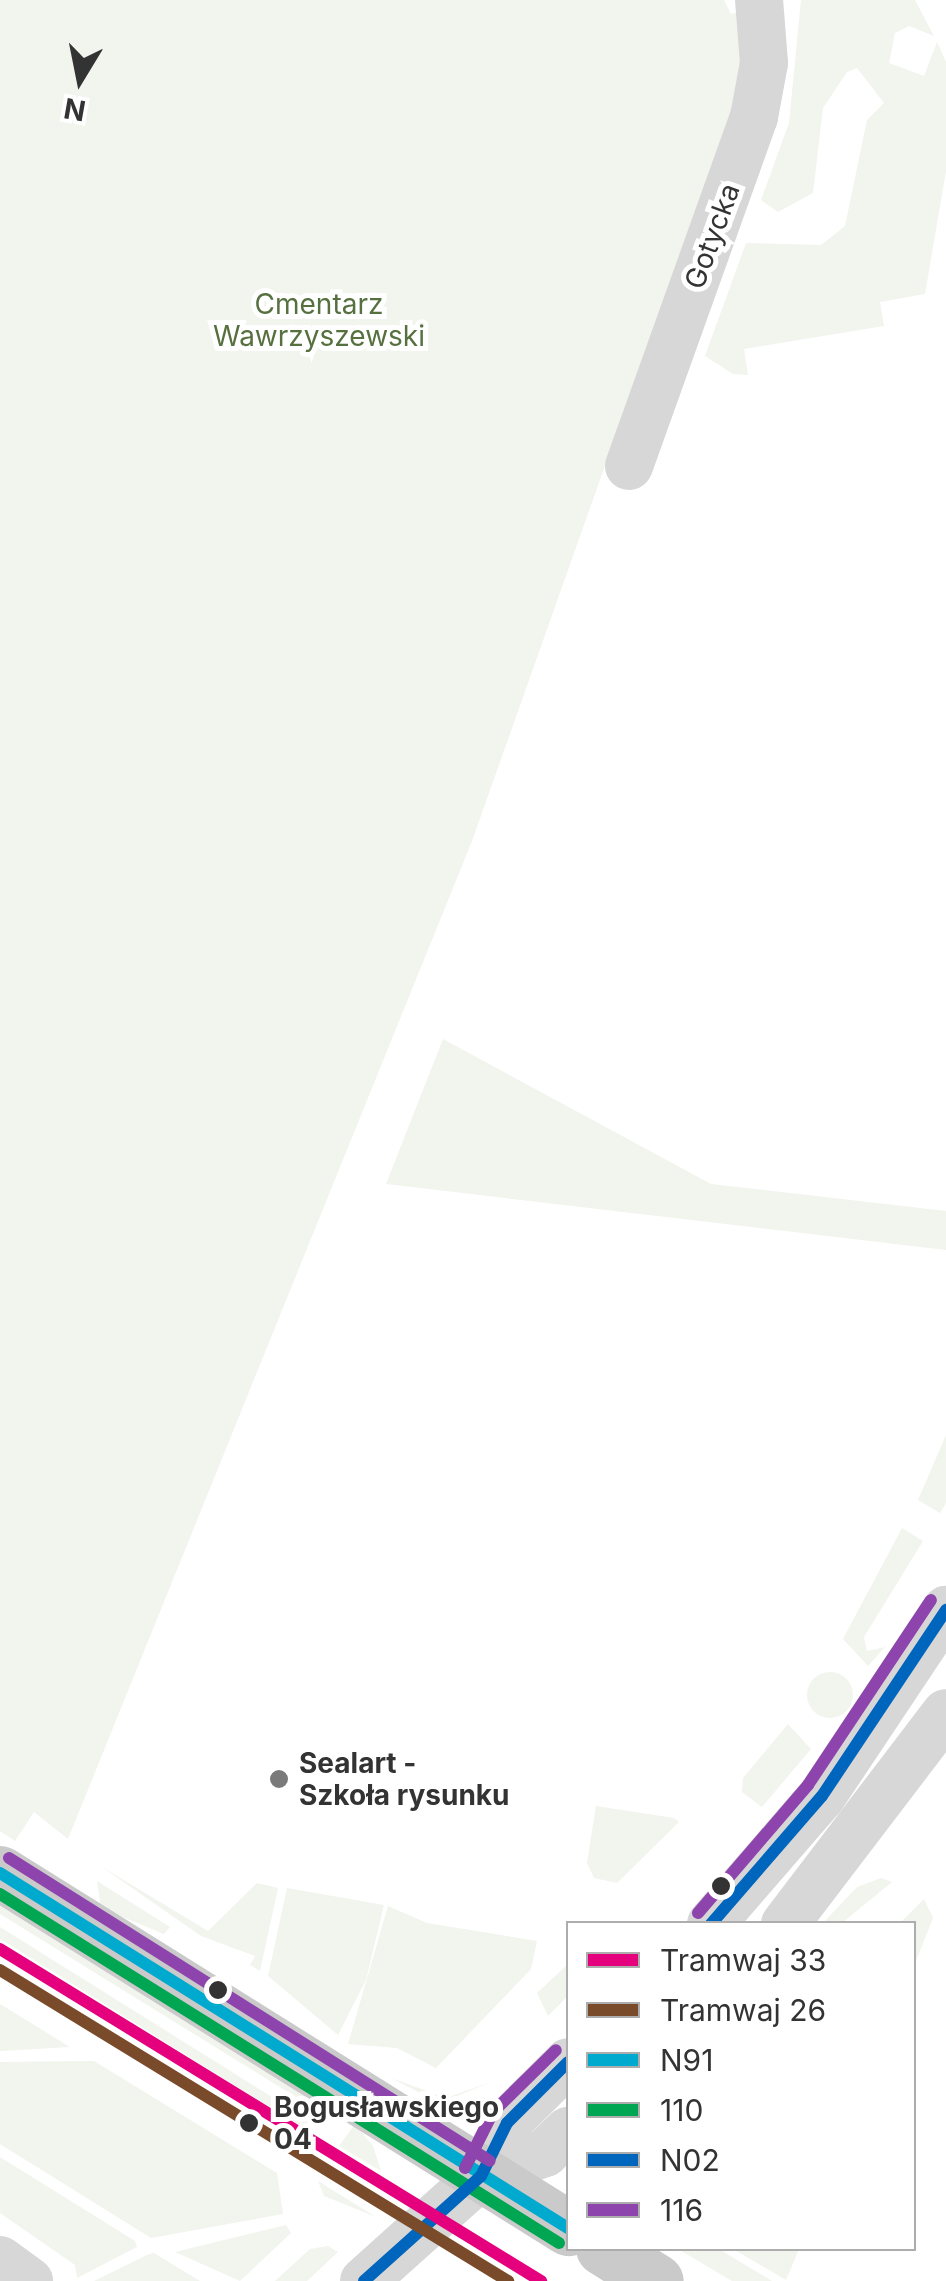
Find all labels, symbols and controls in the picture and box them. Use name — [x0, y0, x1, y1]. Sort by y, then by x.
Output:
north arrow — [30, 30, 130, 130]
text: N — [61, 91, 88, 128]
street label: Gotycka — [677, 179, 747, 293]
park label: Cmentarz Wawrzyszewski — [213, 287, 425, 353]
place label: Sealart - Szkoła rysunku — [299, 1746, 510, 1812]
marker: Sealart - Szkoła rysunku — [268, 1768, 290, 1790]
unlabelled marker — [711, 1876, 731, 1896]
legend — [566, 1921, 916, 2251]
text: Tramwaj 33 — [660, 1942, 826, 1978]
unlabelled marker — [208, 1980, 228, 2000]
text: Tramwaj 26 — [660, 1992, 826, 2028]
text: N91 — [660, 2042, 713, 2078]
place label: Bogusławskiego 04 — [274, 2090, 499, 2156]
text: 110 — [660, 2092, 703, 2128]
marker: Bogusławskiego 04 — [233, 2107, 265, 2139]
text: N02 — [660, 2142, 720, 2178]
text: 116 — [660, 2192, 703, 2228]

